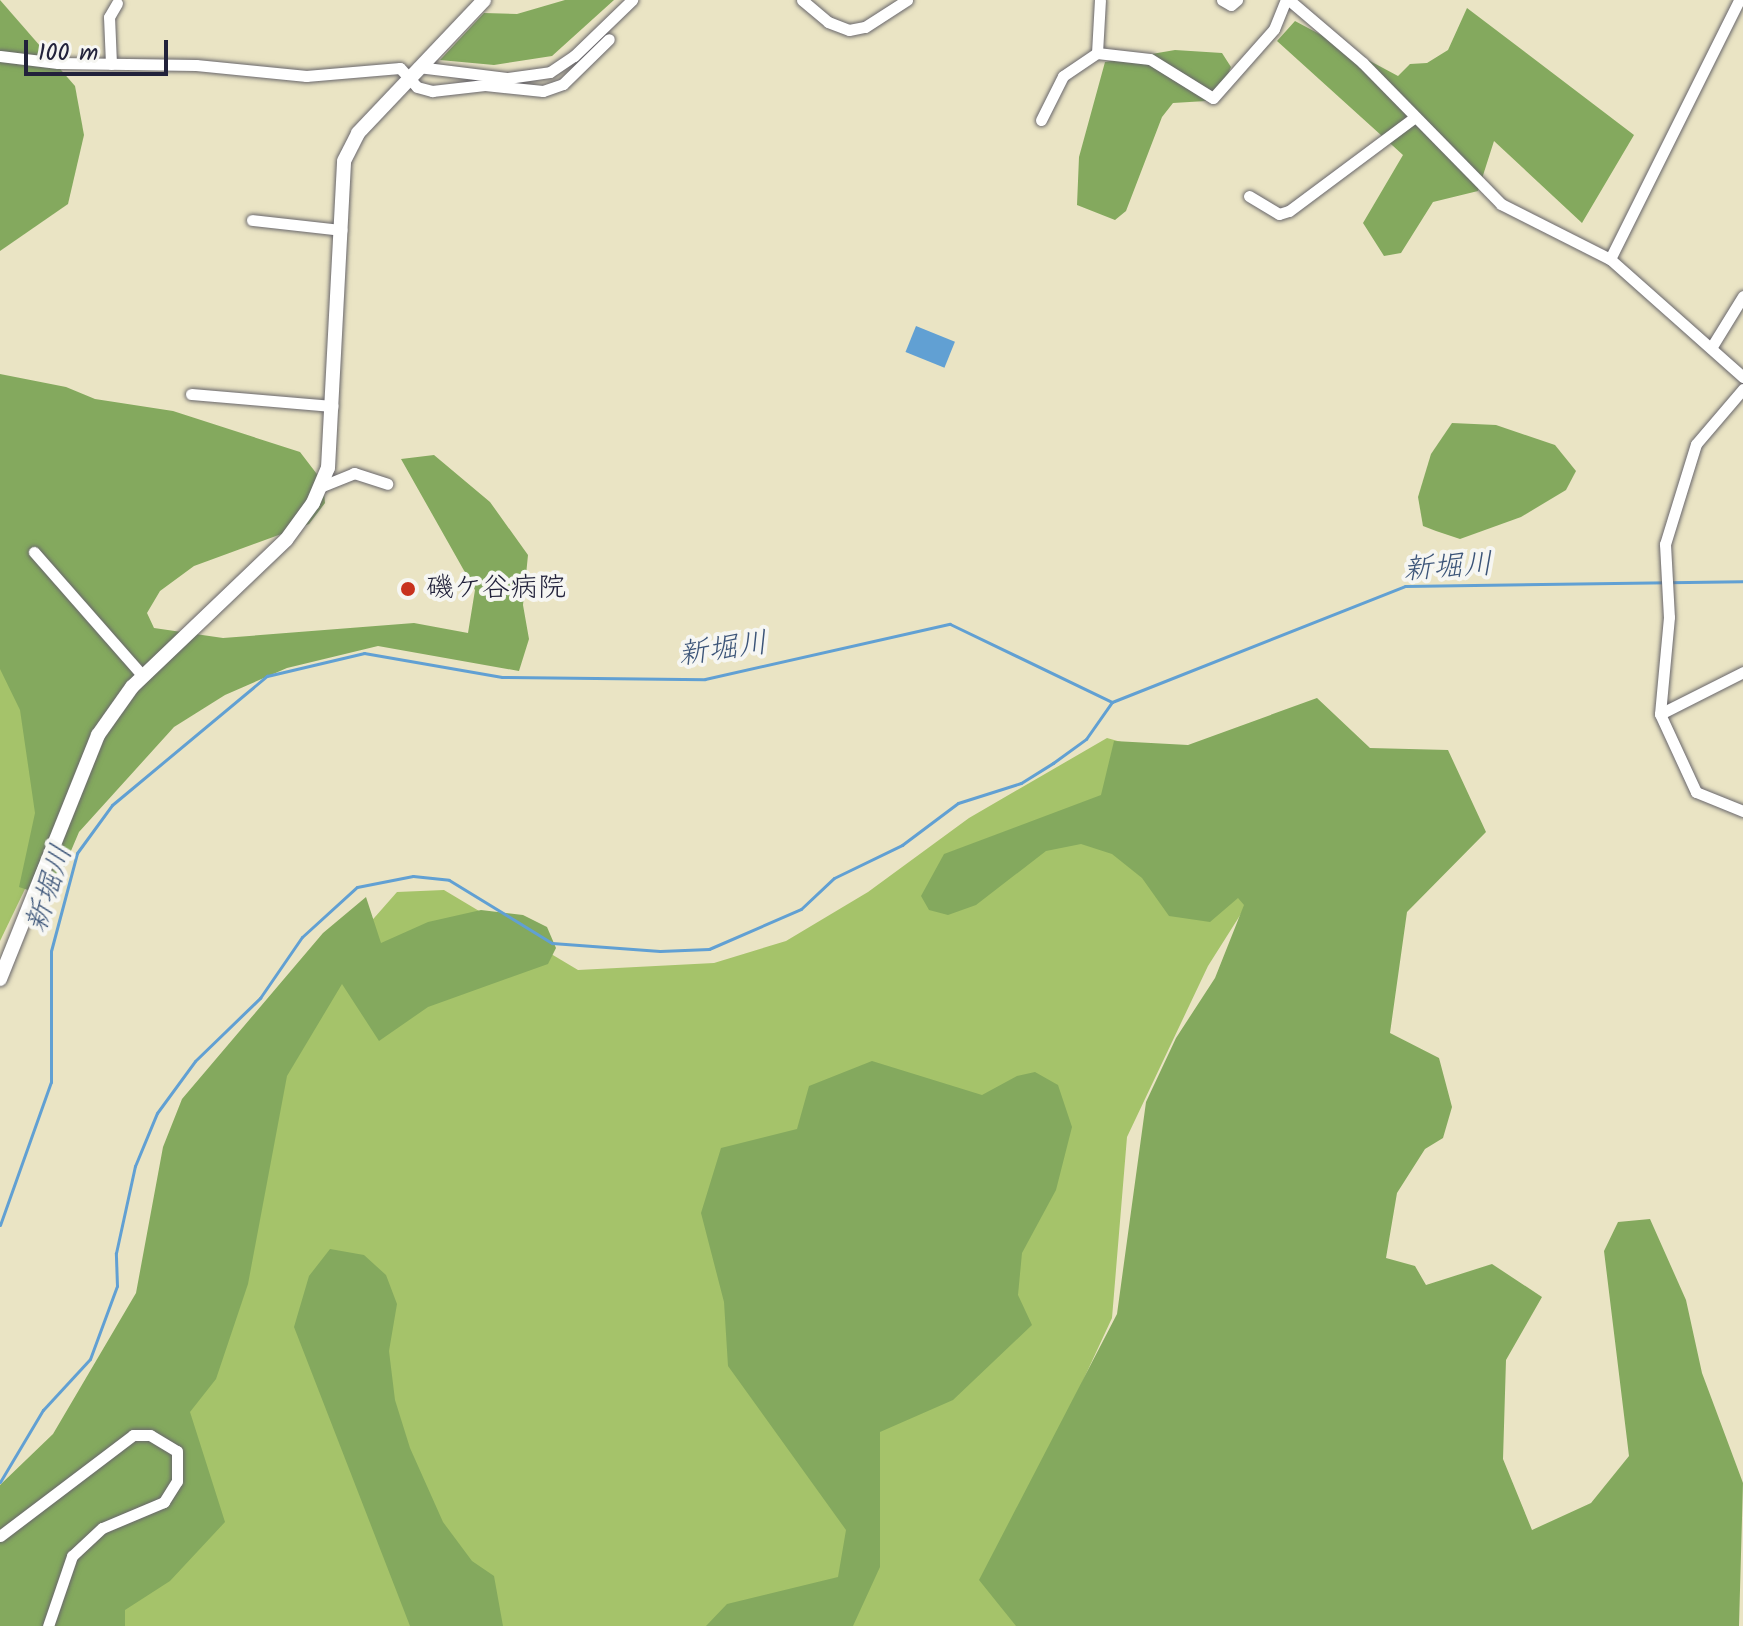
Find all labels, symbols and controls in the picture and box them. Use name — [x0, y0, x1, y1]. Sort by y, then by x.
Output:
scale bar — [28, 24, 172, 74]
text: 100 m — [38, 34, 98, 73]
water label: 新堀川 — [1402, 547, 1494, 589]
place label: 磯ケ谷病院 — [426, 572, 566, 606]
marker: 磯ケ谷病院 — [397, 578, 419, 600]
water label: 新堀川 — [676, 626, 770, 674]
water label: 新堀川 — [19, 841, 81, 937]

